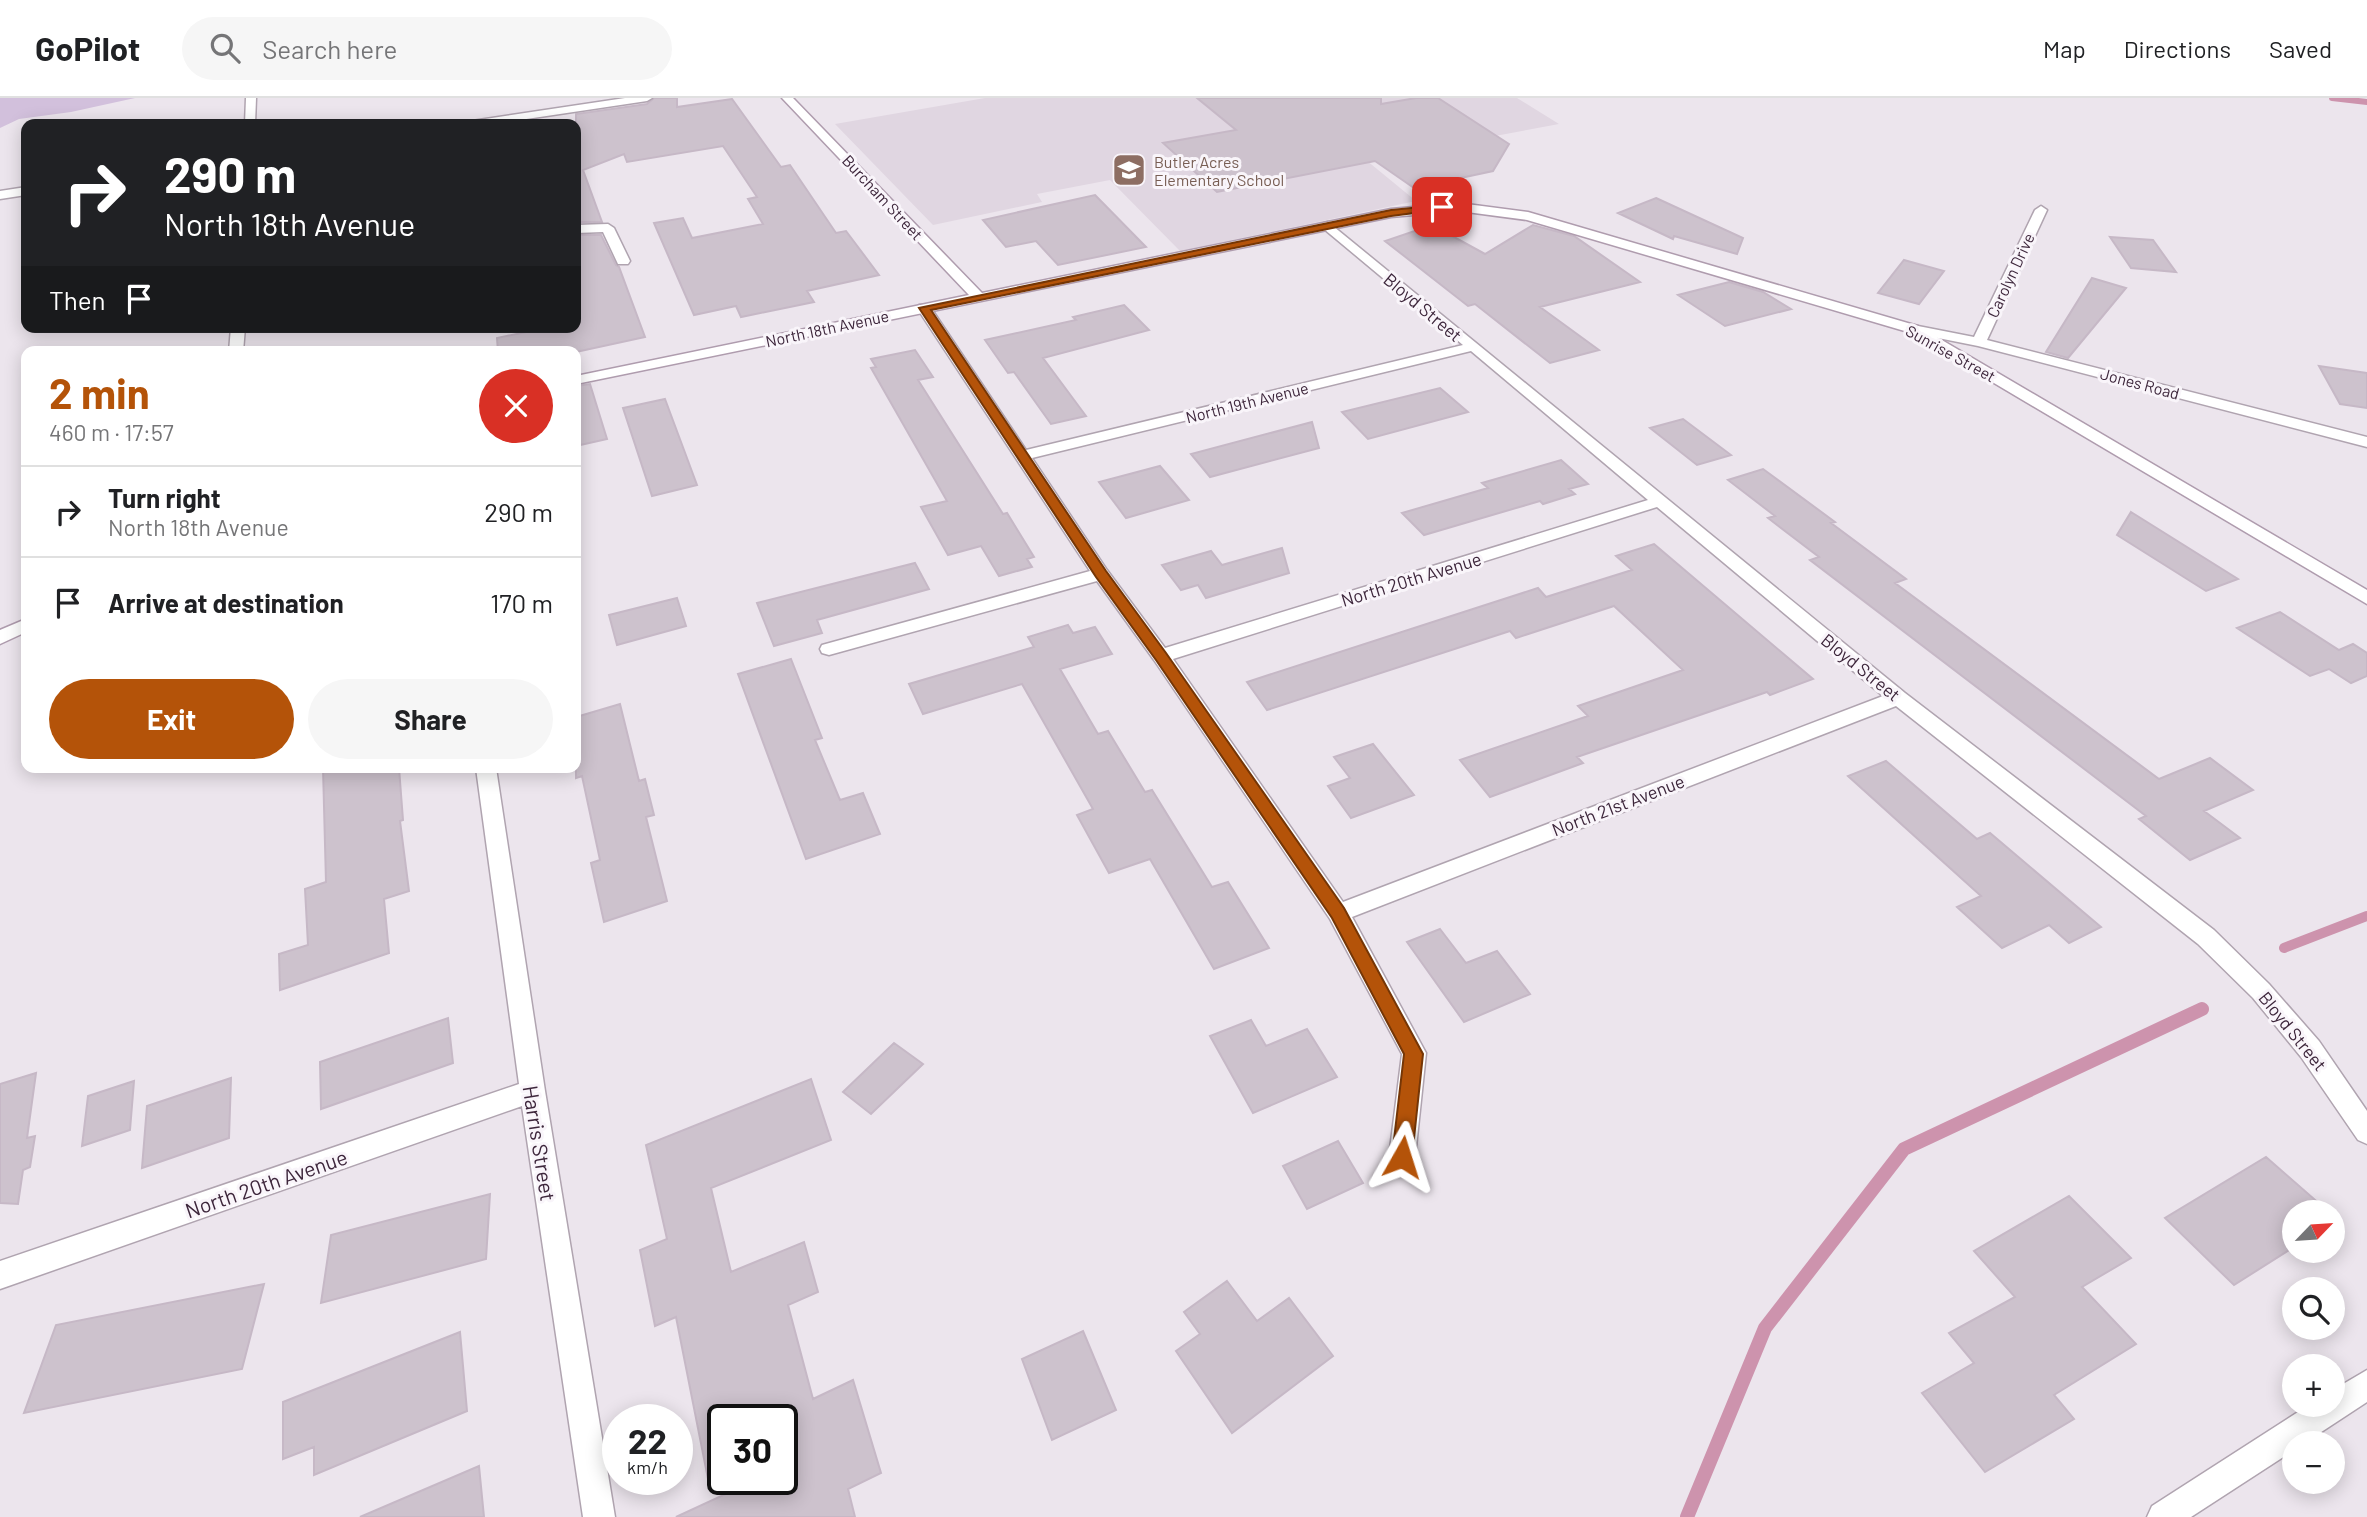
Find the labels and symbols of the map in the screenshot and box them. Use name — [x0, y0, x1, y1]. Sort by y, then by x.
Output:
street label: Burcham Street — [839, 151, 927, 243]
school or university icon: Butler Acres Elementary School — [1110, 151, 1148, 189]
place label: Butler Acres Elementary School — [1154, 152, 1284, 189]
pin — [1412, 177, 1472, 237]
street label: Carolyn Drive — [1982, 230, 2038, 320]
street label: Bloyd Street — [1379, 268, 1467, 346]
street label: North 18th Avenue — [764, 306, 890, 350]
street label: Sunrise Street — [1903, 321, 1999, 385]
street label: Jones Road — [2098, 363, 2182, 403]
street label: North 19th Avenue — [1184, 378, 1310, 426]
street label: North 20th Avenue — [1338, 547, 1484, 611]
street label: Bloyd Street — [1817, 628, 1905, 706]
street label: North 21st Avenue — [1549, 770, 1687, 840]
street label: Bloyd Street — [2254, 987, 2332, 1075]
street label: Harris Street — [519, 1083, 561, 1203]
position arrow — [1365, 1120, 1439, 1194]
street label: North 20th Avenue — [182, 1144, 350, 1222]
north arrow — [2282, 1200, 2345, 1264]
speed limit sign: 30 — [707, 1404, 798, 1495]

